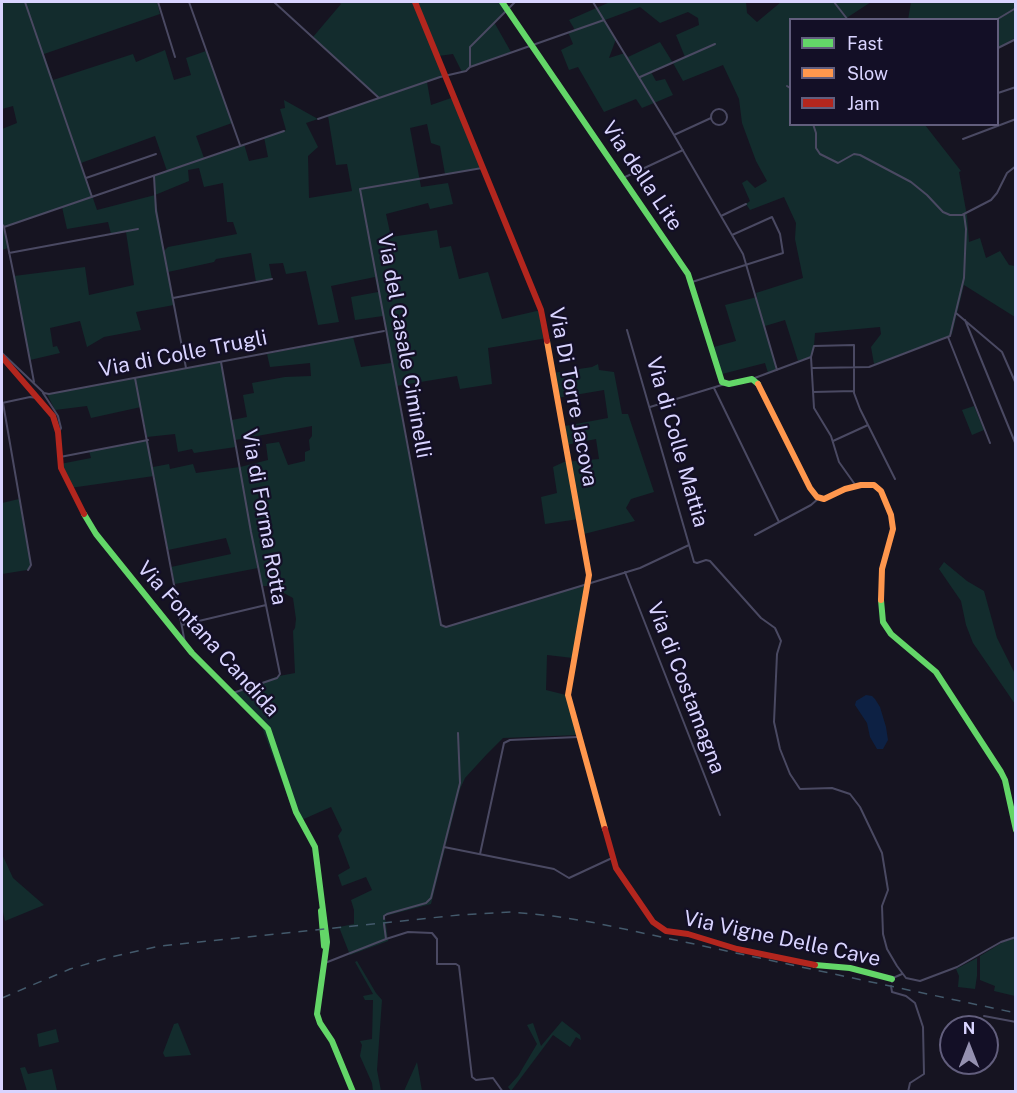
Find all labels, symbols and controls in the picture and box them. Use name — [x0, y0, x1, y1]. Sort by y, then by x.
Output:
legend — [789, 18, 999, 126]
text: Fast — [847, 33, 883, 54]
text: Slow — [847, 63, 888, 84]
text: Jam — [847, 93, 880, 114]
street label: Via della Lite — [596, 116, 688, 236]
street label: Via del Casale Ciminelli — [372, 232, 436, 460]
street label: Via Di Torre Jacova — [543, 305, 603, 489]
street label: Via di Colle Trugli — [97, 325, 269, 383]
street label: Via di Colle Mattia — [641, 354, 713, 530]
street label: Via di Forma Rotta — [236, 427, 292, 607]
street label: Via Fontana Candida — [132, 556, 284, 722]
street label: Via di Costamagna — [642, 599, 730, 777]
street label: Via Vigne Delle Cave — [681, 906, 883, 972]
north arrow — [939, 1015, 999, 1075]
text: N — [963, 1019, 975, 1038]

